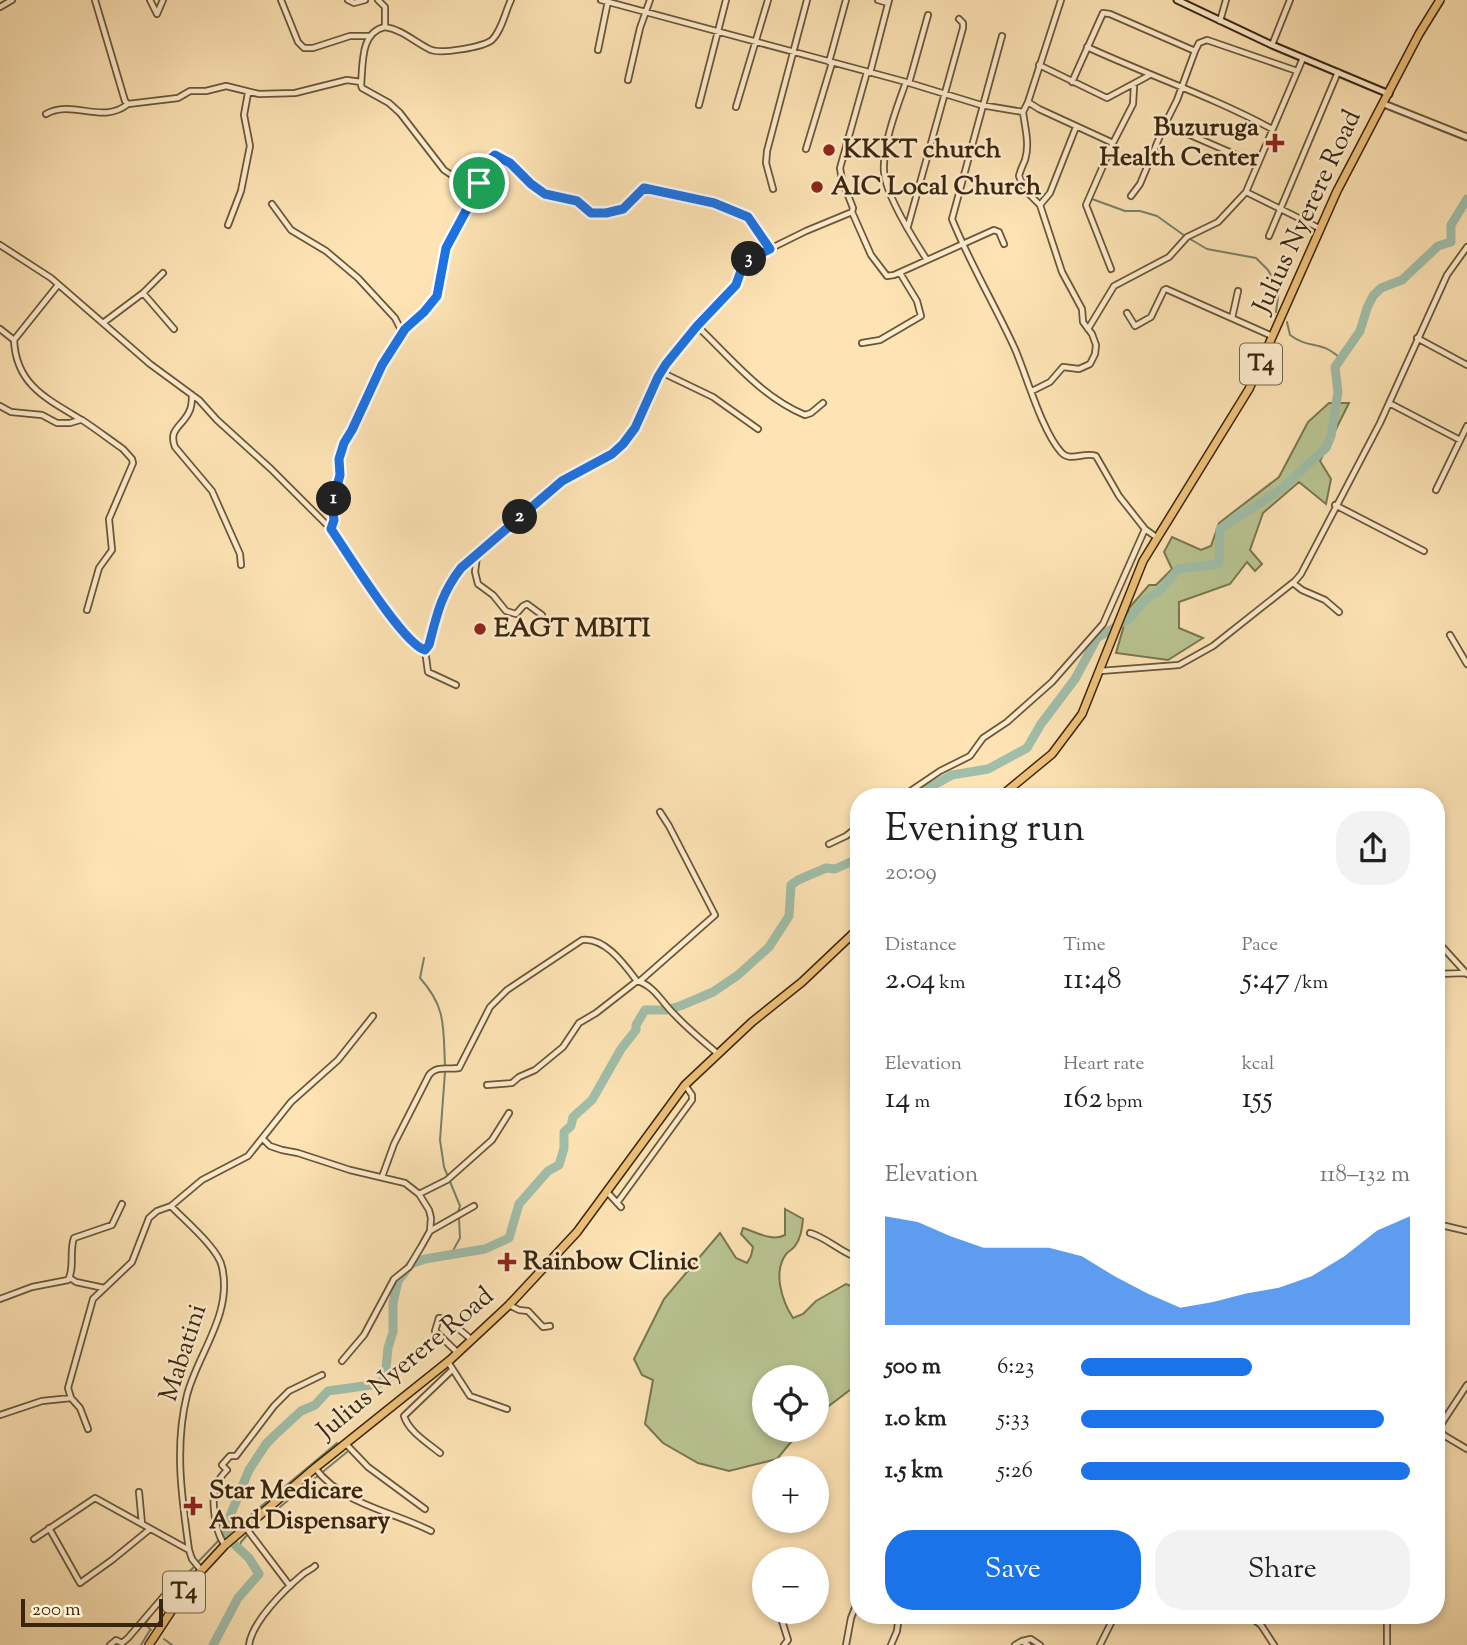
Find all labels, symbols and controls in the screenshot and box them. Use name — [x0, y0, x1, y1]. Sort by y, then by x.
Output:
street label: Julius Nyerere Road — [1244, 104, 1372, 322]
place label: Buzuruga Health Center — [1099, 110, 1259, 177]
place label: KKKT church — [843, 132, 1002, 169]
marker: Buzuruga Health Center — [1265, 133, 1285, 153]
marker: KKKT church — [821, 142, 837, 158]
pin — [449, 153, 509, 213]
icon: arrive — [460, 164, 498, 202]
place label: AIC Local Church — [831, 169, 1042, 206]
marker: AIC Local Church — [809, 179, 825, 195]
pin: 3 — [732, 242, 766, 276]
text: 3 — [745, 245, 752, 272]
road number: T4 — [1240, 344, 1282, 384]
pin: 1 — [316, 482, 352, 516]
text: 1 — [330, 485, 337, 512]
pin: 2 — [503, 500, 538, 534]
text: 2 — [515, 503, 524, 530]
place label: EAGT MBITI — [494, 611, 651, 648]
marker: EAGT MBITI — [472, 621, 488, 637]
text: Evening run — [885, 804, 1085, 858]
button: share — [1336, 811, 1410, 885]
text: 20:09 — [885, 857, 937, 890]
text: Distance — [885, 932, 957, 959]
text: Time — [1063, 932, 1106, 959]
text: Pace — [1242, 932, 1278, 959]
text: 2.04 — [885, 959, 935, 1002]
text: 11:48 — [1063, 959, 1122, 1002]
text: 5:47 — [1242, 959, 1290, 1002]
text: km — [935, 970, 965, 997]
text: /km — [1290, 970, 1328, 997]
text: Elevation — [885, 1051, 962, 1078]
text: Heart rate — [1063, 1051, 1144, 1078]
text: kcal — [1242, 1051, 1274, 1078]
text: 14 — [885, 1078, 910, 1121]
text: 162 — [1063, 1078, 1102, 1121]
text: 155 — [1242, 1078, 1273, 1121]
text: m — [910, 1089, 930, 1116]
text: bpm — [1102, 1089, 1143, 1116]
text: Elevation — [885, 1159, 978, 1192]
text: 118–132 m — [1320, 1159, 1410, 1192]
place label: Rainbow Clinic — [523, 1244, 699, 1281]
marker: Rainbow Clinic — [497, 1252, 517, 1272]
street label: Julius Nyerere Road — [308, 1279, 503, 1450]
street label: Mabatini — [151, 1299, 217, 1407]
text: 500 m — [885, 1351, 941, 1384]
text: 6:23 — [997, 1351, 1034, 1384]
map controls — [752, 1365, 829, 1624]
button: locate — [752, 1365, 829, 1442]
text: 1.0 km — [885, 1403, 947, 1436]
text: 5:33 — [997, 1403, 1029, 1436]
text: 1.5 km — [885, 1455, 943, 1488]
text: 5:26 — [997, 1455, 1033, 1488]
button: + — [752, 1456, 829, 1533]
place label: Star Medicare And Dispensary — [209, 1473, 390, 1540]
marker: Star Medicare And Dispensary — [183, 1496, 203, 1516]
button: Save — [885, 1530, 1141, 1610]
button: Share — [1155, 1530, 1410, 1610]
button: − — [752, 1547, 829, 1624]
road number: T4 — [163, 1572, 205, 1612]
scale bar — [21, 1596, 163, 1628]
text: 200 m — [32, 1597, 81, 1624]

